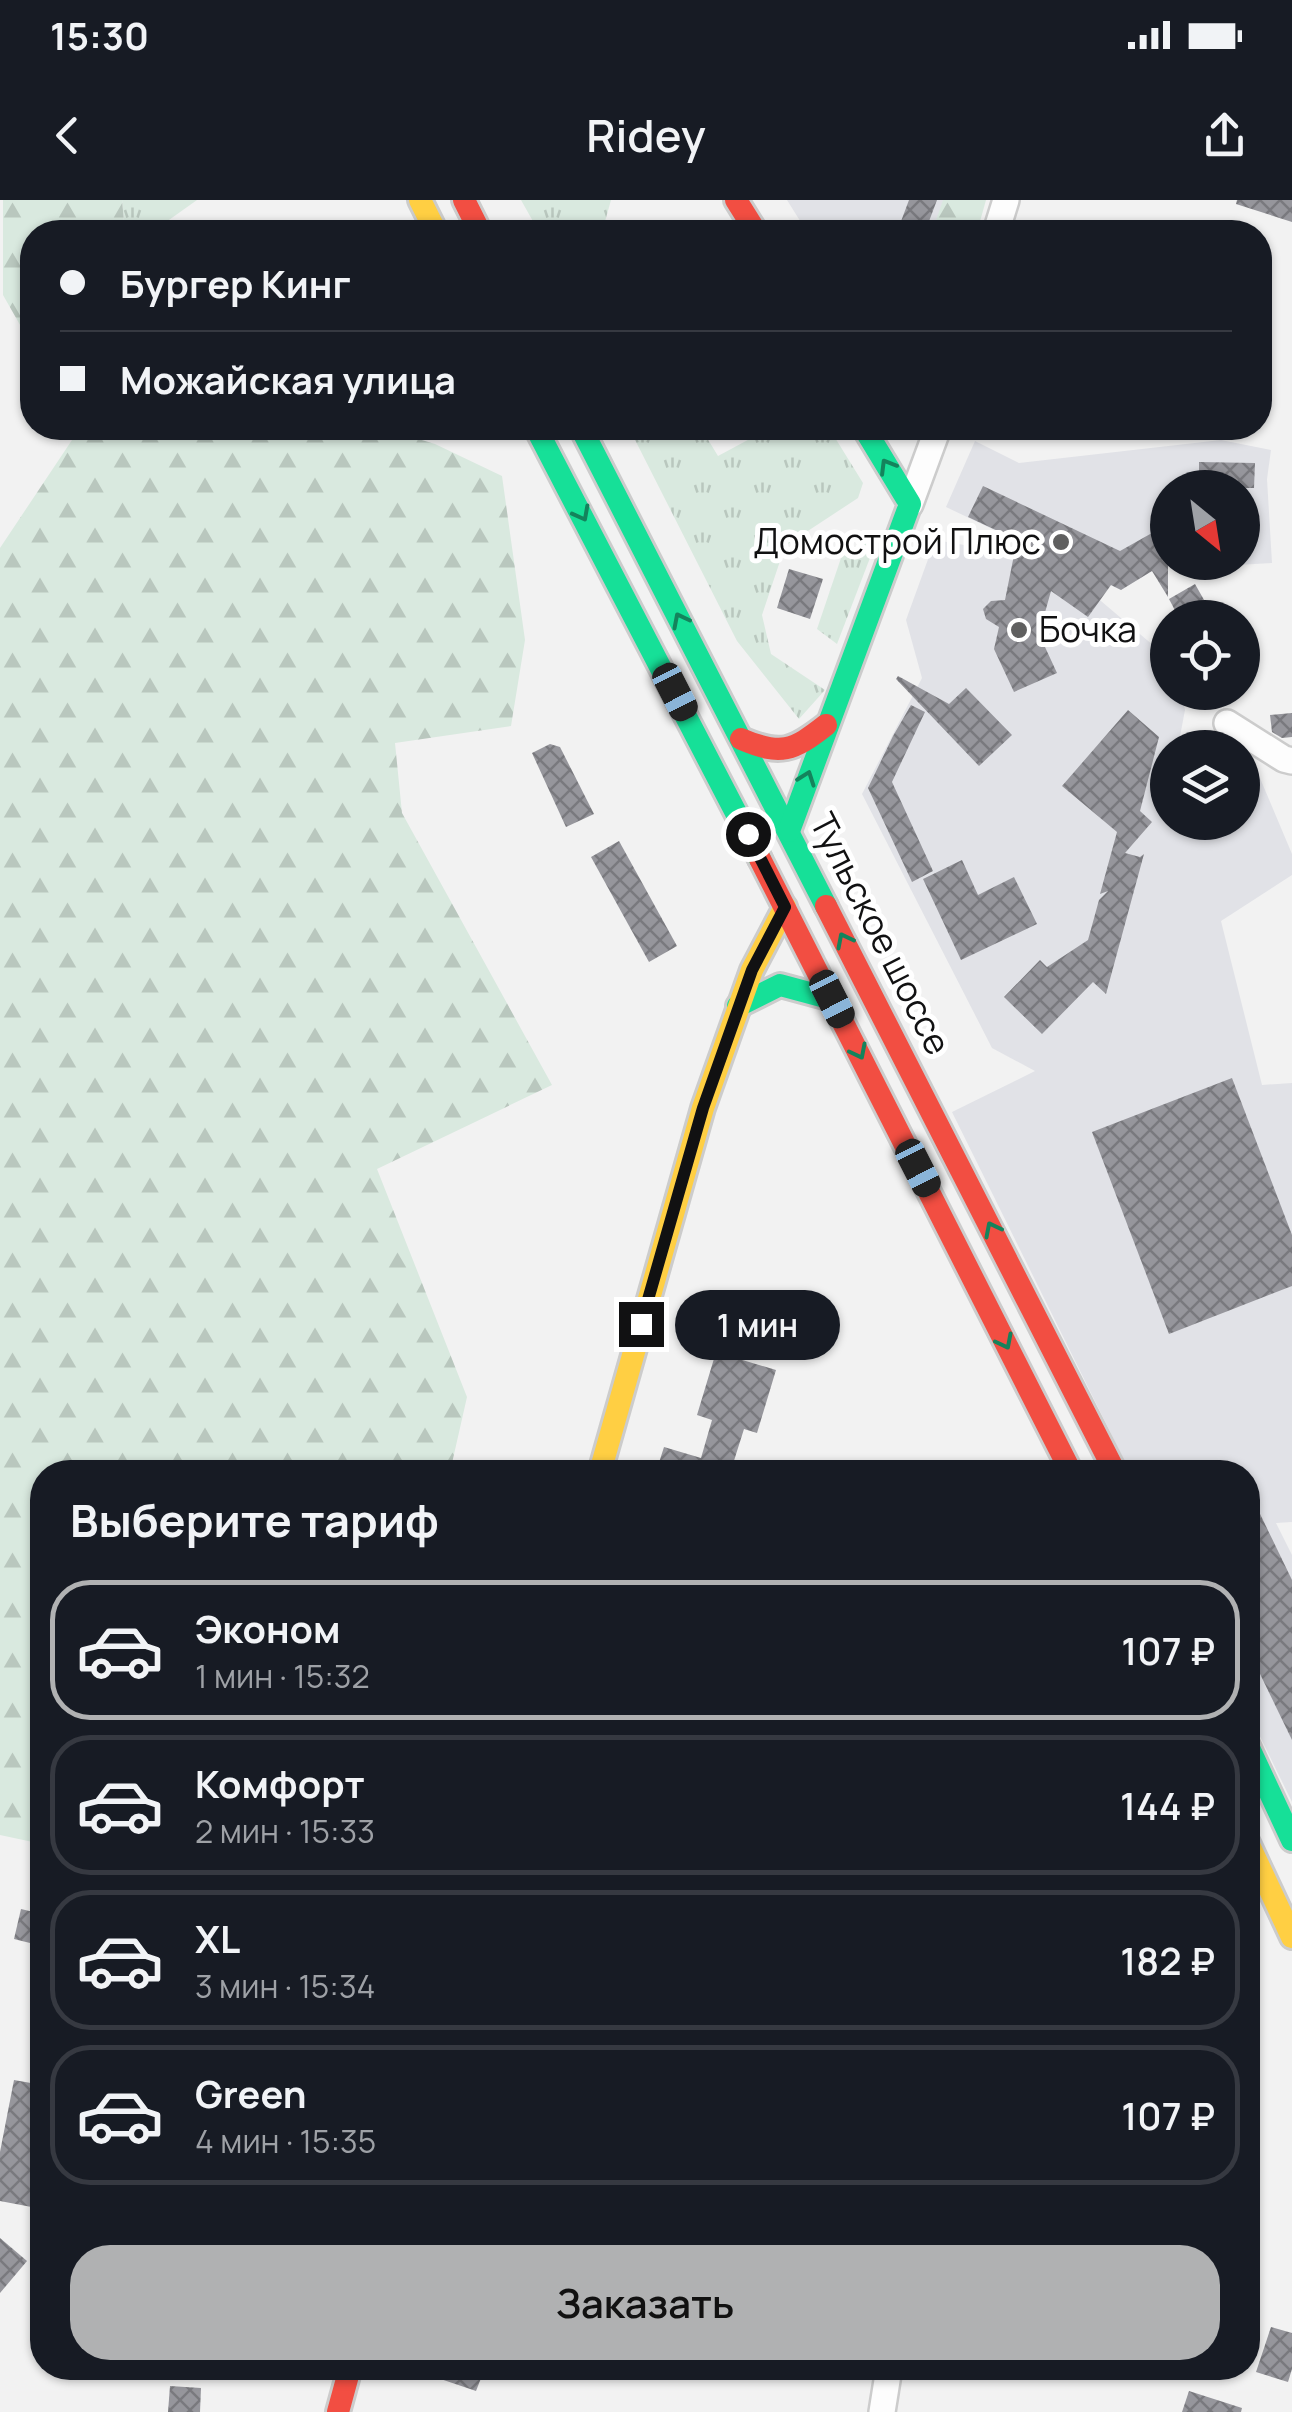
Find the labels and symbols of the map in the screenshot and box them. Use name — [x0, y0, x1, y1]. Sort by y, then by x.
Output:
one-way arrow — [880, 459, 899, 477]
north arrow — [1150, 470, 1260, 580]
one-way arrow — [570, 503, 589, 521]
place label: Домострой Плюс — [753, 517, 1041, 565]
marker: Домострой Плюс — [1050, 531, 1072, 553]
place label: Бочка — [1039, 605, 1137, 653]
one-way arrow — [673, 612, 692, 630]
marker: Бочка — [1008, 619, 1030, 641]
car — [648, 658, 702, 726]
one-way arrow — [796, 770, 816, 787]
street label: Тульское шоссе — [799, 804, 963, 1063]
route start — [726, 812, 771, 857]
one-way arrow — [836, 932, 856, 950]
car — [805, 965, 859, 1033]
one-way arrow — [847, 1041, 866, 1059]
car — [891, 1134, 945, 1202]
one-way arrow — [985, 1222, 1004, 1240]
callout: 1 мин — [676, 1289, 841, 1359]
route end — [619, 1302, 664, 1347]
one-way arrow — [993, 1332, 1013, 1350]

